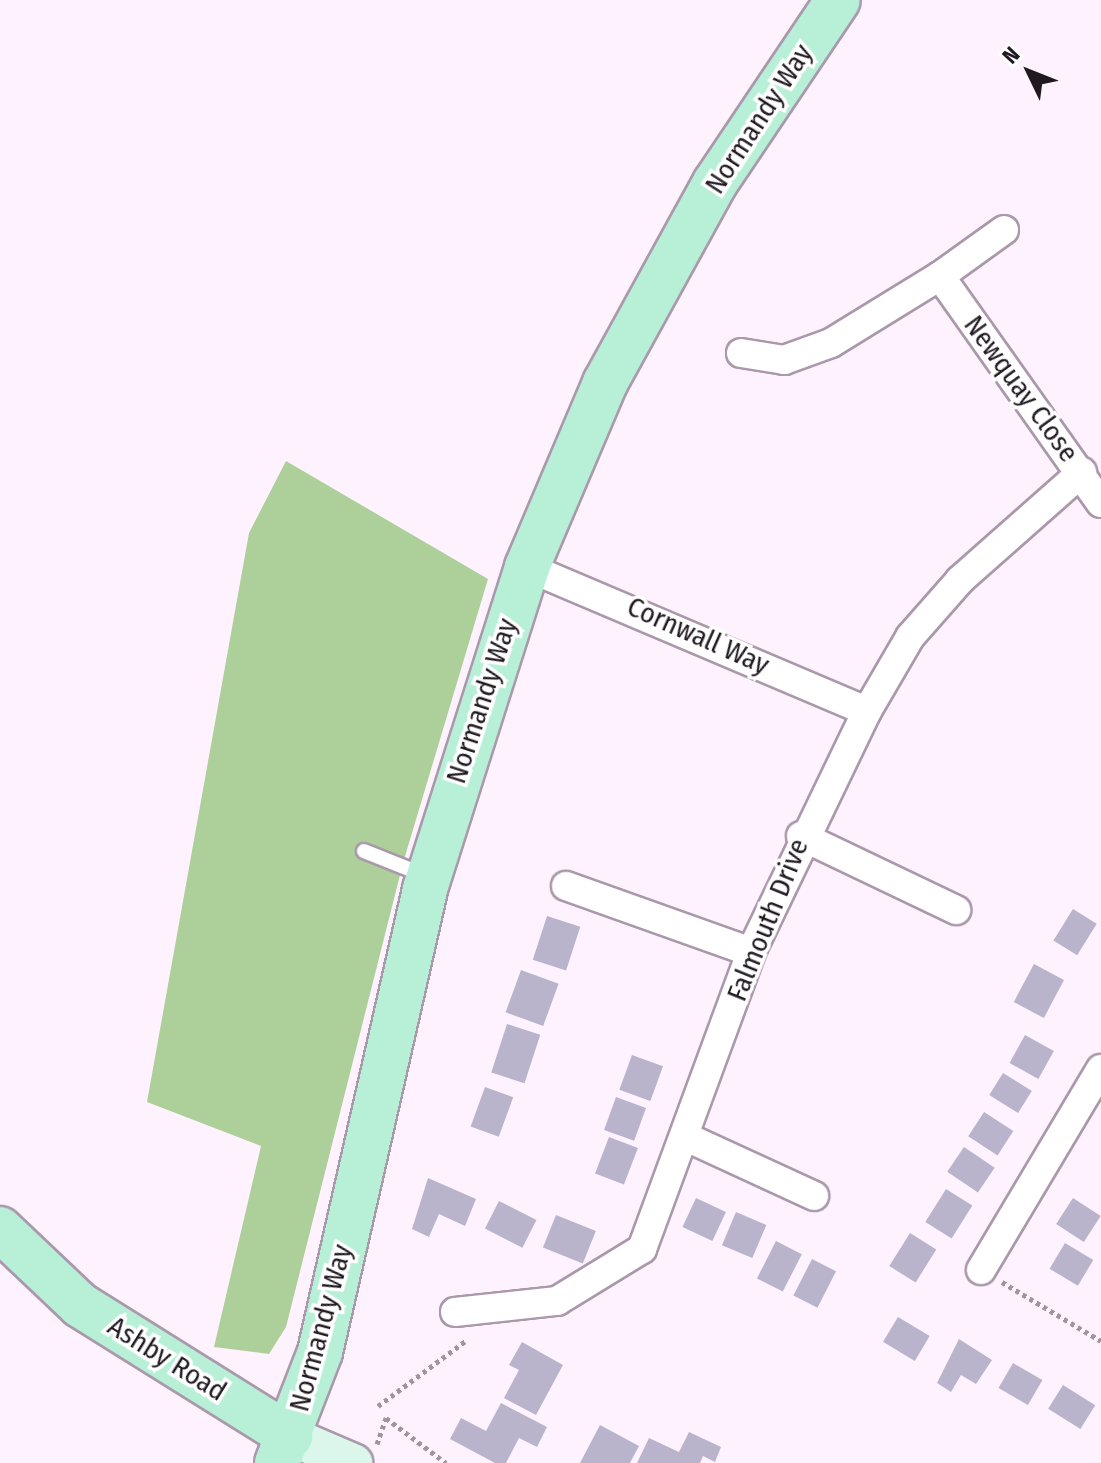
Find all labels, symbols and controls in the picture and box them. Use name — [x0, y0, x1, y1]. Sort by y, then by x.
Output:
north arrow — [989, 32, 1069, 112]
street label: Normandy Way — [698, 38, 820, 200]
text: N — [997, 41, 1025, 69]
street label: Newquay Close — [957, 309, 1085, 469]
street label: Cornwall Way — [622, 590, 774, 682]
street label: Normandy Way — [440, 614, 524, 788]
street label: Falmouth Drive — [720, 834, 816, 1006]
street label: Normandy Way — [283, 1241, 359, 1415]
street label: Ashby Road — [102, 1309, 232, 1409]

